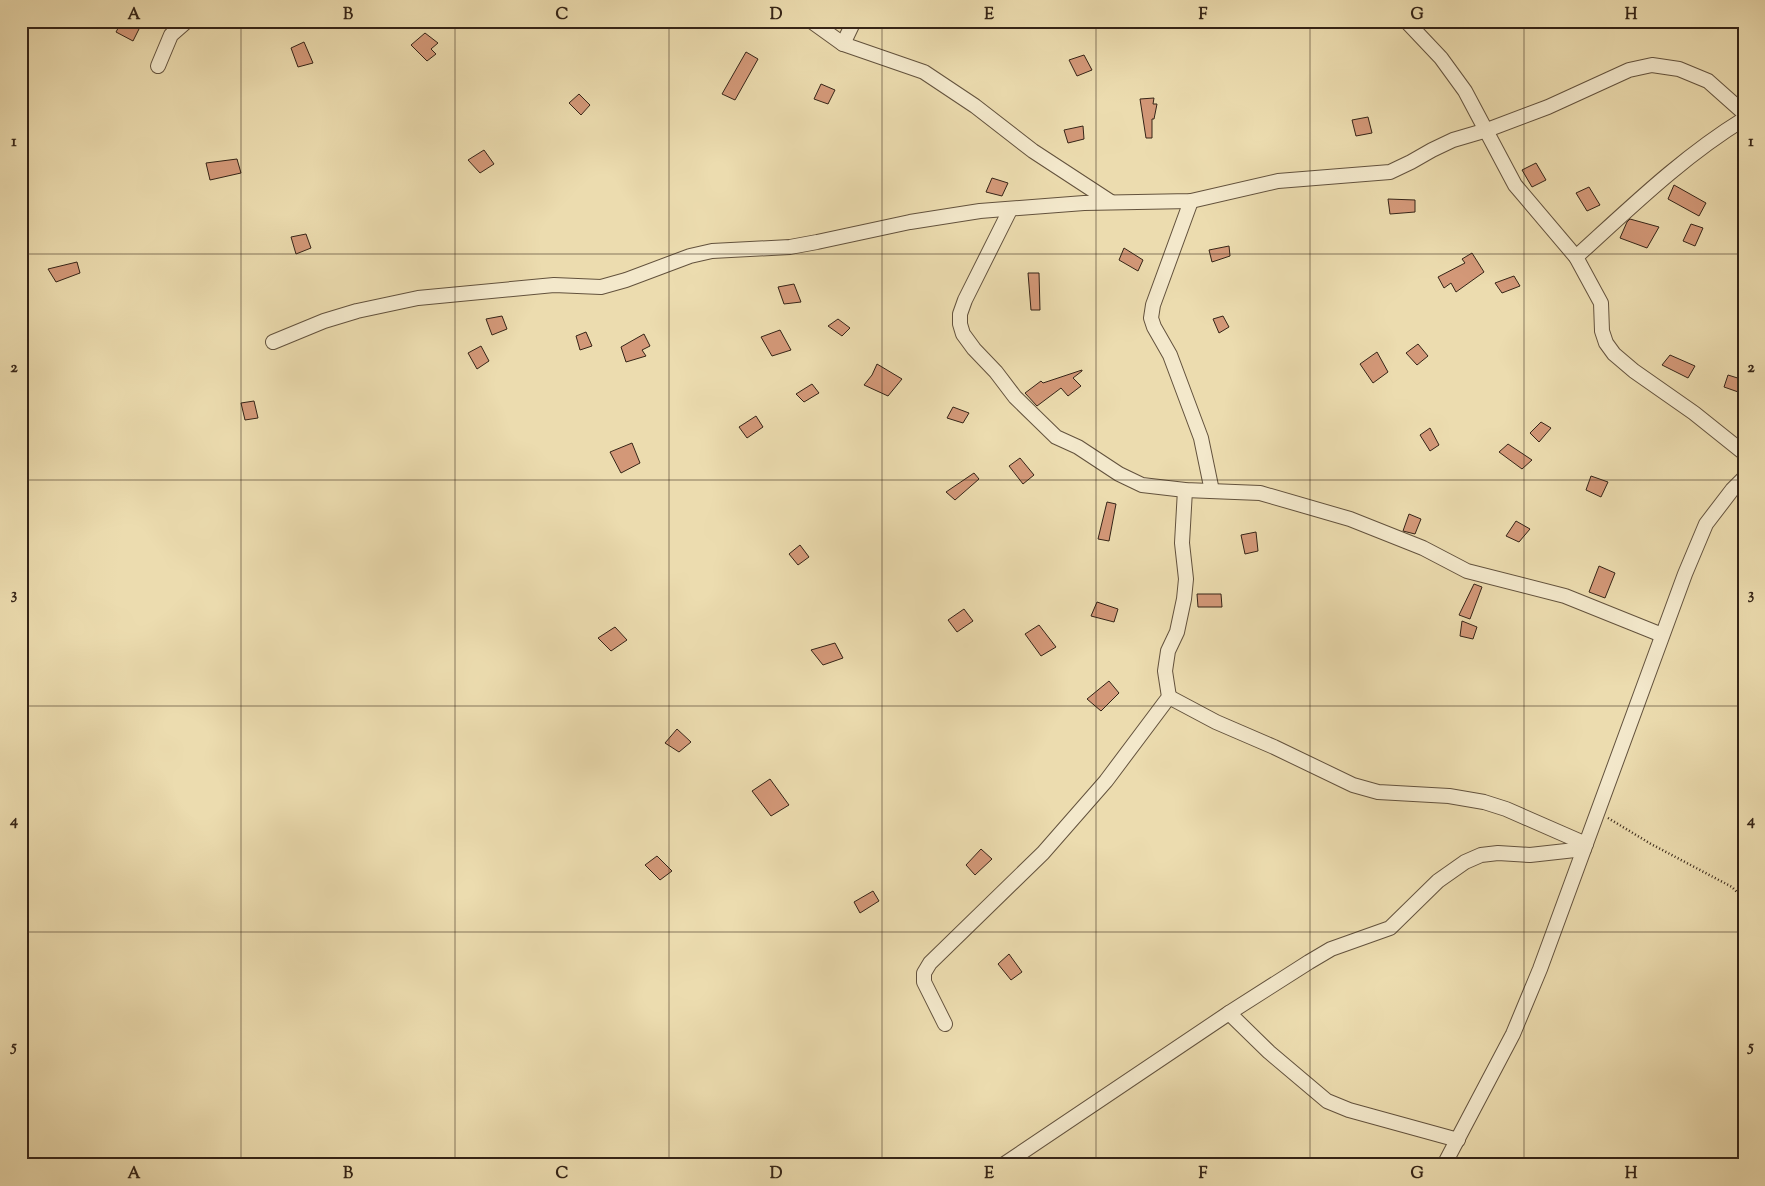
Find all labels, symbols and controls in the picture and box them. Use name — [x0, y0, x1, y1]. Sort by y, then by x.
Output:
text: A — [128, 4, 141, 27]
text: B — [343, 4, 353, 27]
text: C — [556, 4, 569, 27]
text: D — [770, 4, 783, 27]
text: E — [984, 4, 994, 27]
text: F — [1199, 4, 1208, 27]
text: G — [1410, 4, 1424, 27]
text: H — [1625, 4, 1638, 27]
text: 1 — [11, 131, 17, 154]
text: 1 — [1748, 131, 1754, 154]
text: 2 — [10, 357, 18, 380]
text: 2 — [1747, 357, 1755, 380]
text: 3 — [11, 584, 18, 607]
text: 3 — [1748, 584, 1755, 607]
text: 4 — [9, 810, 18, 833]
text: 4 — [1746, 810, 1755, 833]
text: 5 — [9, 1036, 17, 1059]
text: 5 — [1746, 1036, 1754, 1059]
text: A — [128, 1163, 141, 1186]
text: B — [343, 1163, 353, 1186]
text: C — [556, 1163, 569, 1186]
text: D — [770, 1163, 783, 1186]
text: E — [984, 1163, 994, 1186]
text: F — [1199, 1163, 1208, 1186]
text: G — [1410, 1163, 1424, 1186]
text: H — [1625, 1163, 1638, 1186]

